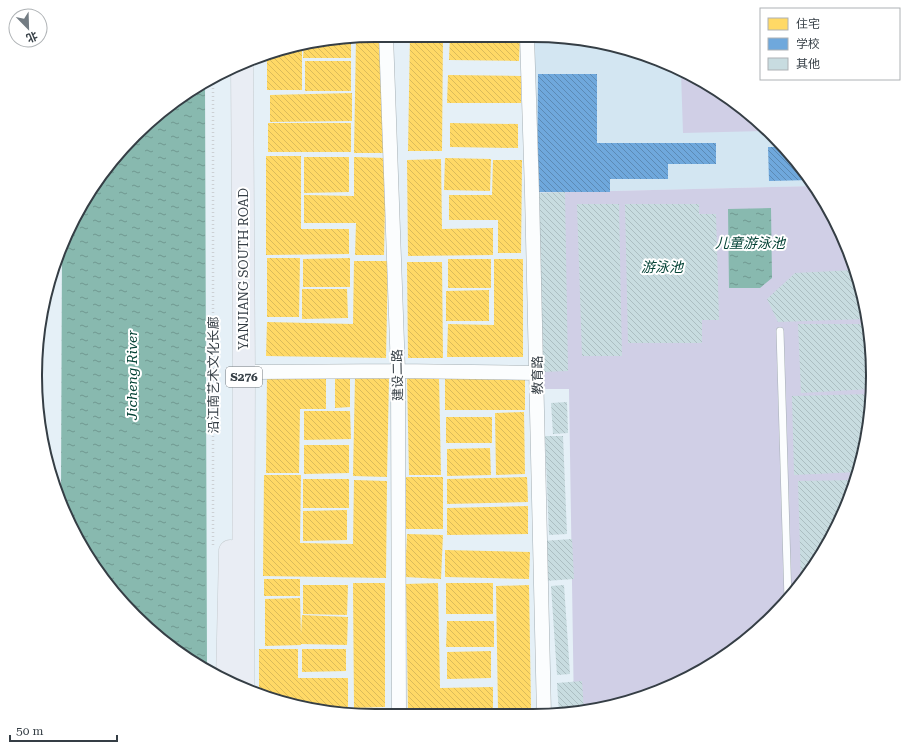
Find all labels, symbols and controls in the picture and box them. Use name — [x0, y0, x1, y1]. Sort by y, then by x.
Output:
north arrow — [8, 8, 48, 48]
legend — [760, 8, 900, 80]
text: 住宅 — [796, 17, 820, 31]
text: 北 — [24, 29, 39, 45]
text: 学校 — [796, 37, 820, 51]
text: 其他 — [796, 57, 820, 71]
street label: YANJIANG SOUTH ROAD — [236, 188, 251, 350]
water label: 儿童游泳池 — [715, 235, 787, 251]
water label: 游泳池 — [641, 259, 685, 275]
street label: 沿江南艺术文化长廊 — [206, 316, 221, 434]
water label: Jicheng River — [124, 330, 140, 421]
street label: 建设二路 — [390, 349, 405, 401]
street label: 教育路 — [530, 355, 545, 395]
road number: S276 — [226, 367, 262, 387]
scale bar — [10, 717, 117, 743]
text: 50 m — [16, 724, 43, 738]

